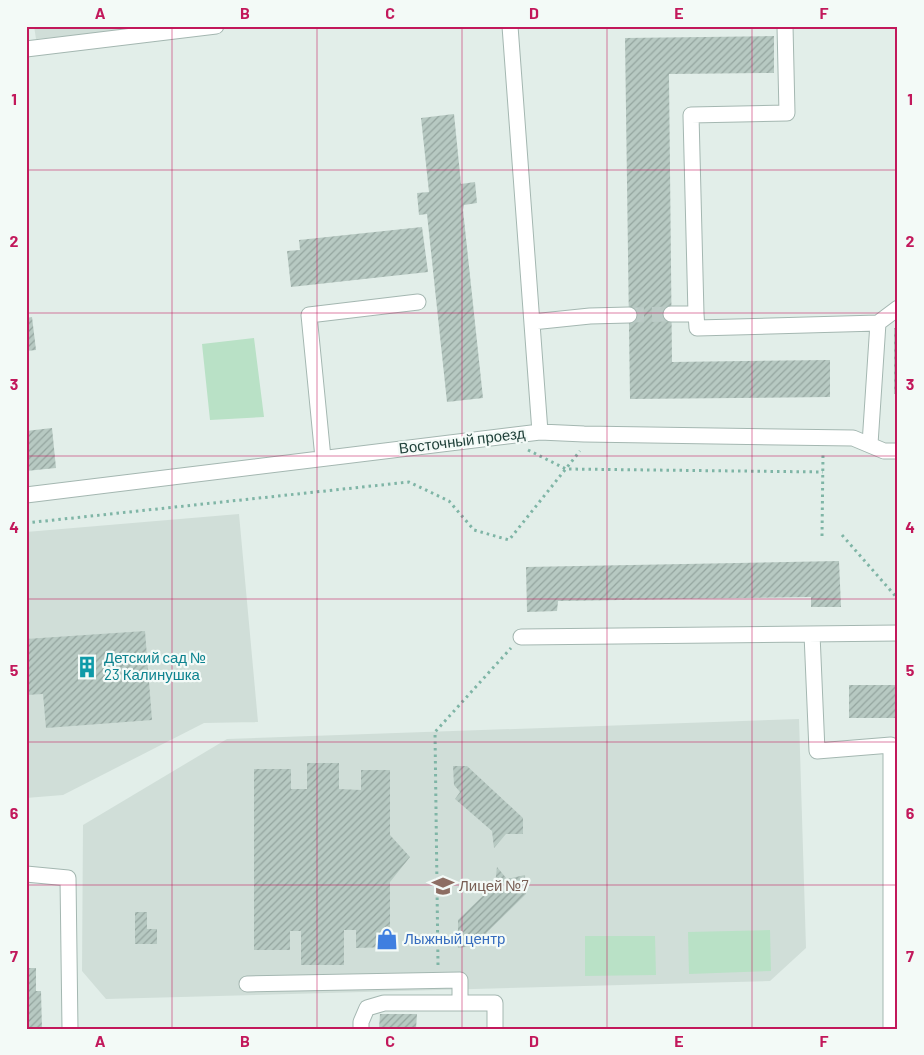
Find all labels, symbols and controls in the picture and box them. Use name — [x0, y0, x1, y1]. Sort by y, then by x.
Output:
text: A — [95, 3, 106, 22]
text: B — [240, 3, 250, 22]
text: C — [385, 3, 395, 22]
text: D — [529, 3, 539, 22]
text: E — [674, 3, 684, 22]
text: F — [820, 3, 829, 22]
text: 1 — [11, 89, 17, 108]
text: 1 — [907, 89, 913, 108]
text: 2 — [10, 231, 19, 250]
text: 2 — [906, 231, 915, 250]
text: 3 — [10, 374, 18, 393]
text: 3 — [906, 374, 914, 393]
street label: Восточный проезд — [398, 423, 526, 457]
text: 4 — [9, 517, 19, 536]
text: 4 — [905, 517, 915, 536]
place label: Детский сад № 23 Калинушка — [104, 648, 206, 683]
building icon: Детский сад № 23 Калинушка — [74, 654, 100, 680]
text: 5 — [10, 660, 19, 679]
text: 5 — [906, 660, 915, 679]
text: 6 — [10, 803, 19, 822]
text: 6 — [906, 803, 915, 822]
school or university icon: Лицей №7 — [430, 873, 456, 899]
place label: Лицей №7 — [459, 876, 529, 894]
shop icon: Лыжный центр — [374, 926, 400, 952]
place label: Лыжный центр — [404, 929, 505, 947]
text: 7 — [10, 946, 18, 965]
text: 7 — [906, 946, 914, 965]
text: A — [95, 1031, 106, 1050]
text: B — [240, 1031, 250, 1050]
text: C — [385, 1031, 395, 1050]
text: D — [529, 1031, 539, 1050]
text: E — [674, 1031, 684, 1050]
text: F — [820, 1031, 829, 1050]

